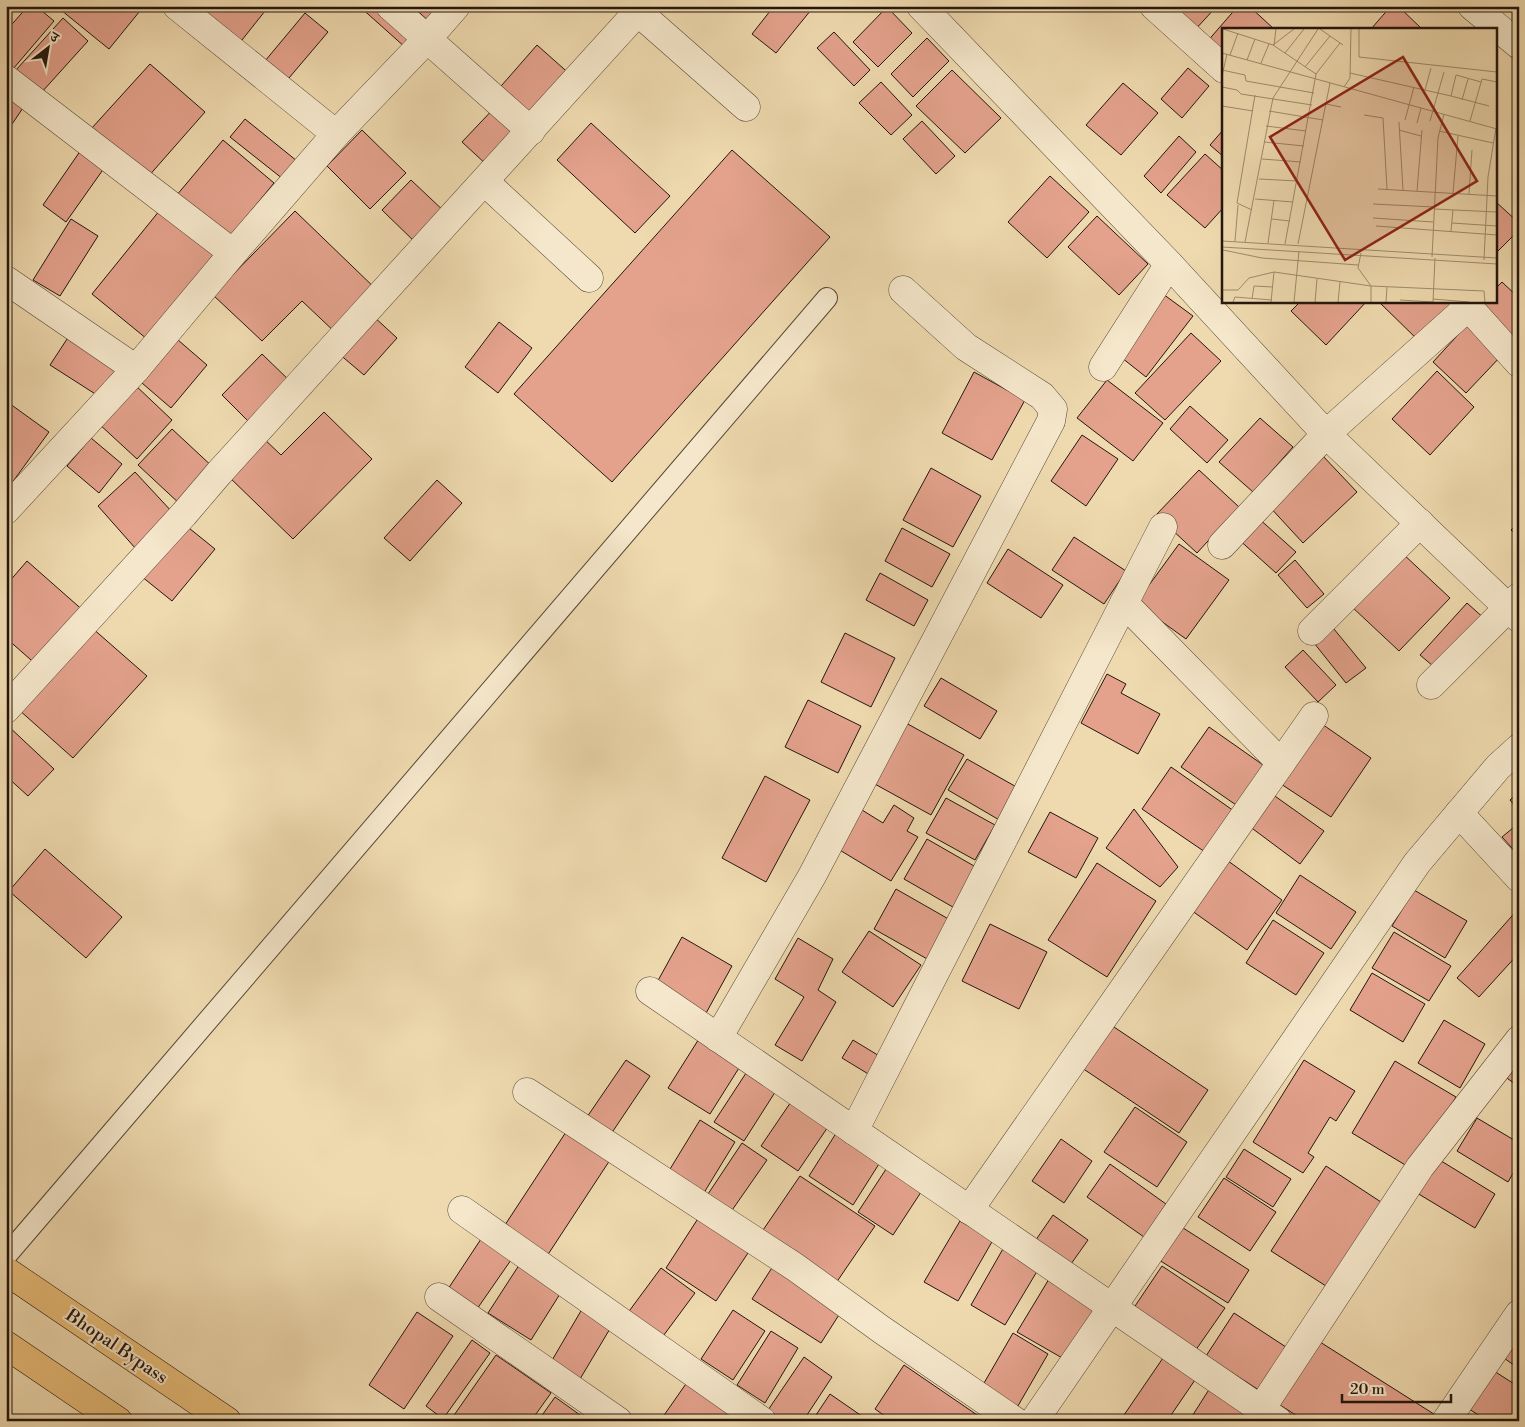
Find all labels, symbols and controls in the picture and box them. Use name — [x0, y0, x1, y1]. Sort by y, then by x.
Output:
north arrow — [22, 22, 72, 72]
text: उ — [46, 28, 63, 48]
inset map — [1222, 28, 1498, 302]
street label: Bhopal Bypass — [60, 1303, 172, 1389]
scale bar — [1342, 1372, 1451, 1404]
text: 20 m — [1350, 1380, 1385, 1399]

